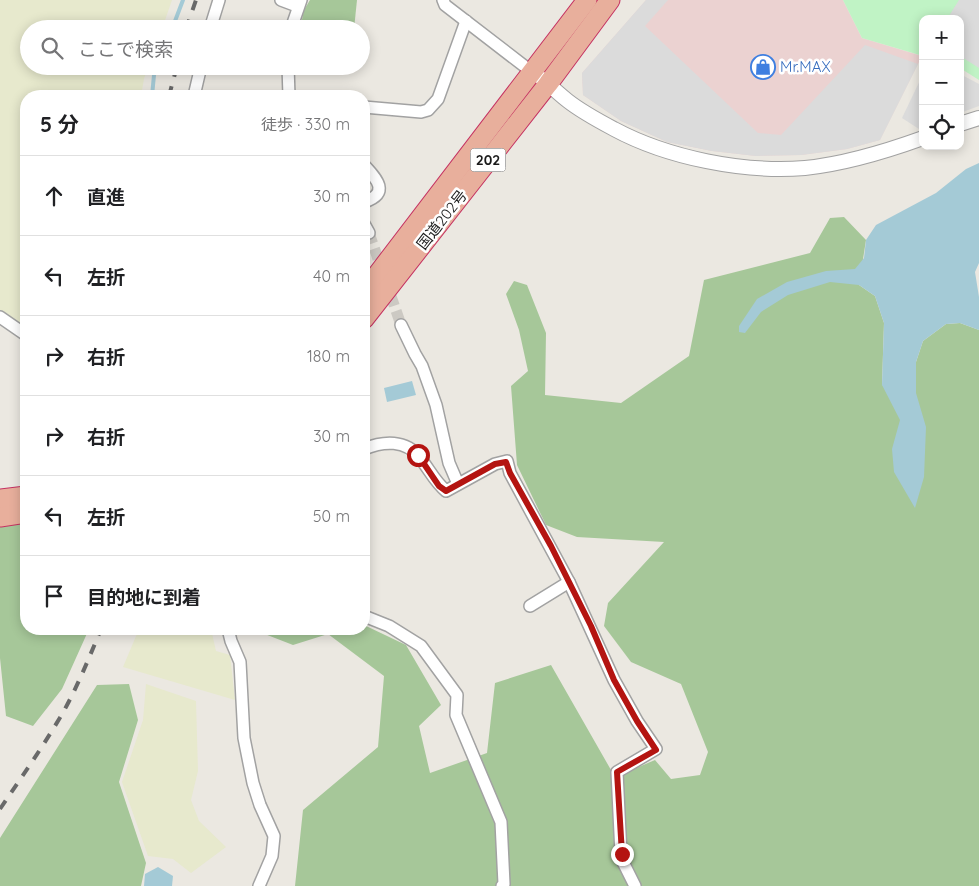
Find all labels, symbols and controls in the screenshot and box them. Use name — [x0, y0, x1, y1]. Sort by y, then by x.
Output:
map controls — [919, 15, 964, 150]
button: + — [919, 15, 964, 60]
search box — [20, 20, 370, 75]
icon: search — [38, 34, 66, 62]
text: ここで検索 — [78, 37, 173, 61]
shop icon: Mr.MAX — [750, 54, 776, 80]
place label: Mr.MAX — [780, 57, 831, 76]
button: − — [919, 60, 964, 105]
button: locate — [919, 105, 964, 150]
text: 5 分 — [40, 111, 79, 137]
text: 徒歩 · 330 m — [261, 114, 350, 134]
road number: 202 — [470, 148, 506, 172]
icon: ahead — [40, 182, 68, 210]
text: 直進 — [87, 185, 125, 209]
text: 30 m — [313, 186, 350, 206]
street label: 国道202号 — [412, 186, 471, 253]
icon: left — [40, 262, 68, 290]
text: 左折 — [87, 265, 125, 289]
text: 40 m — [313, 266, 350, 286]
icon: right — [40, 342, 68, 370]
text: 右折 — [87, 345, 125, 369]
text: 180 m — [307, 346, 350, 366]
icon: right — [40, 422, 68, 450]
text: 右折 — [87, 425, 125, 449]
text: 30 m — [313, 426, 350, 446]
route start — [407, 444, 430, 467]
icon: left — [40, 502, 68, 530]
text: 左折 — [87, 505, 125, 529]
text: 50 m — [313, 506, 350, 526]
icon: arrive — [40, 582, 68, 610]
text: 目的地に到着 — [87, 585, 201, 609]
route end — [611, 843, 634, 866]

